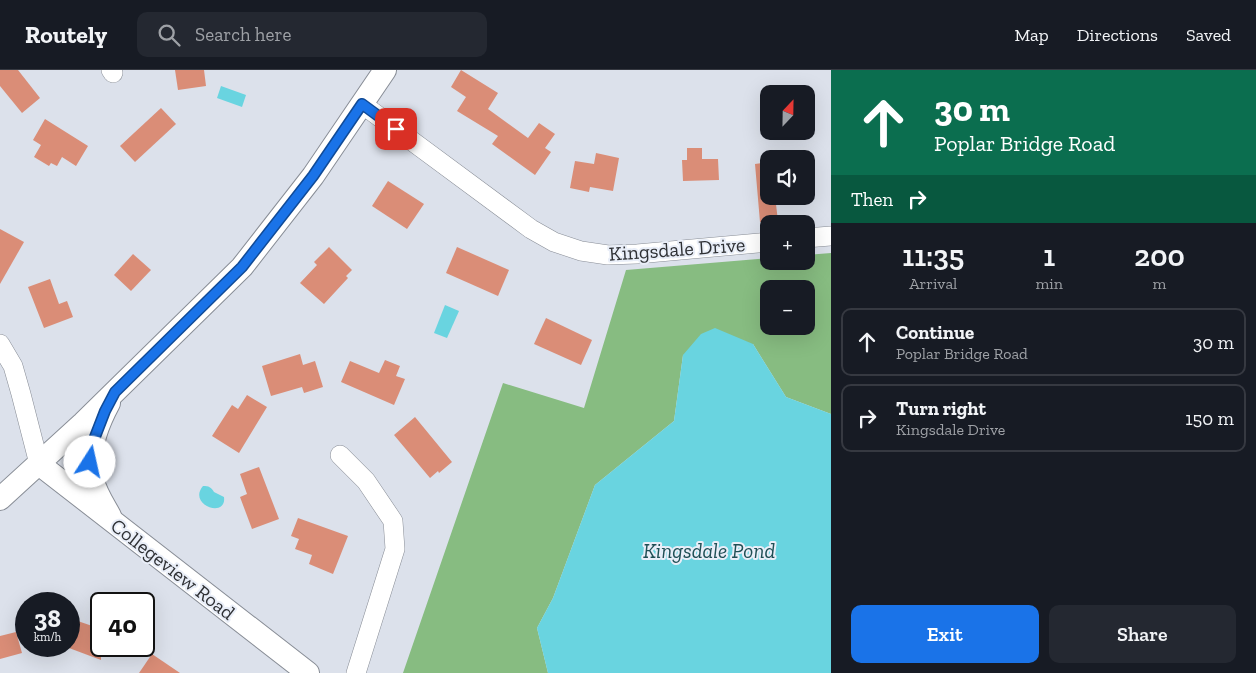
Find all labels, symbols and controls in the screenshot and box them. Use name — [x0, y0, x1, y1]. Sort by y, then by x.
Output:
search box — [137, 12, 487, 57]
text: Routely — [25, 20, 107, 49]
icon: search — [155, 21, 183, 49]
text: Search here — [195, 23, 291, 46]
text: Map — [1014, 24, 1049, 46]
text: Directions — [1077, 24, 1158, 46]
text: Saved — [1186, 24, 1231, 46]
north arrow — [760, 85, 815, 140]
map controls — [760, 85, 815, 335]
text: 30 m — [934, 88, 1010, 130]
icon: ahead — [851, 90, 916, 155]
pin — [375, 108, 417, 150]
icon: arrive — [382, 115, 410, 143]
text: Poplar Bridge Road — [934, 130, 1115, 157]
button: sound — [760, 150, 815, 205]
icon: right — [903, 185, 931, 213]
text: Then — [851, 188, 893, 211]
button: + — [760, 215, 815, 270]
street label: Kingsdale Drive — [608, 232, 746, 266]
text: 11:35 — [902, 238, 964, 274]
text: 1 — [1043, 238, 1055, 274]
text: 200 — [1134, 238, 1185, 274]
text: Arrival — [909, 274, 957, 293]
text: min — [1036, 274, 1063, 293]
text: m — [1153, 274, 1166, 293]
button: − — [760, 280, 815, 335]
text: Continue — [896, 321, 974, 344]
icon: ahead — [853, 328, 881, 356]
text: 30 m — [1193, 331, 1234, 354]
text: Poplar Bridge Road — [896, 344, 1028, 363]
text: Turn right — [896, 397, 986, 420]
icon: right — [853, 404, 881, 432]
text: 150 m — [1185, 407, 1234, 430]
text: Kingsdale Drive — [896, 420, 1005, 439]
position arrow — [63, 435, 115, 487]
street label: Collegeview Road — [106, 513, 240, 625]
water label: Kingsdale Pond — [643, 538, 775, 563]
speed limit sign: 40 — [90, 592, 155, 657]
text: 38 — [34, 603, 61, 633]
button: Exit — [851, 605, 1039, 663]
button: Share — [1049, 605, 1236, 663]
text: km/h — [34, 630, 61, 644]

